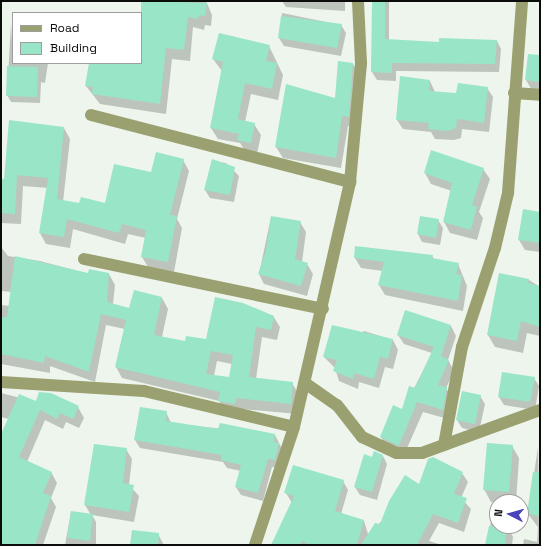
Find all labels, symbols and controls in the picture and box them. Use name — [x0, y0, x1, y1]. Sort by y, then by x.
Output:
legend — [12, 12, 142, 64]
text: Road — [50, 20, 79, 36]
text: Building — [50, 40, 97, 56]
north arrow — [489, 494, 529, 534]
text: N — [491, 508, 505, 517]

